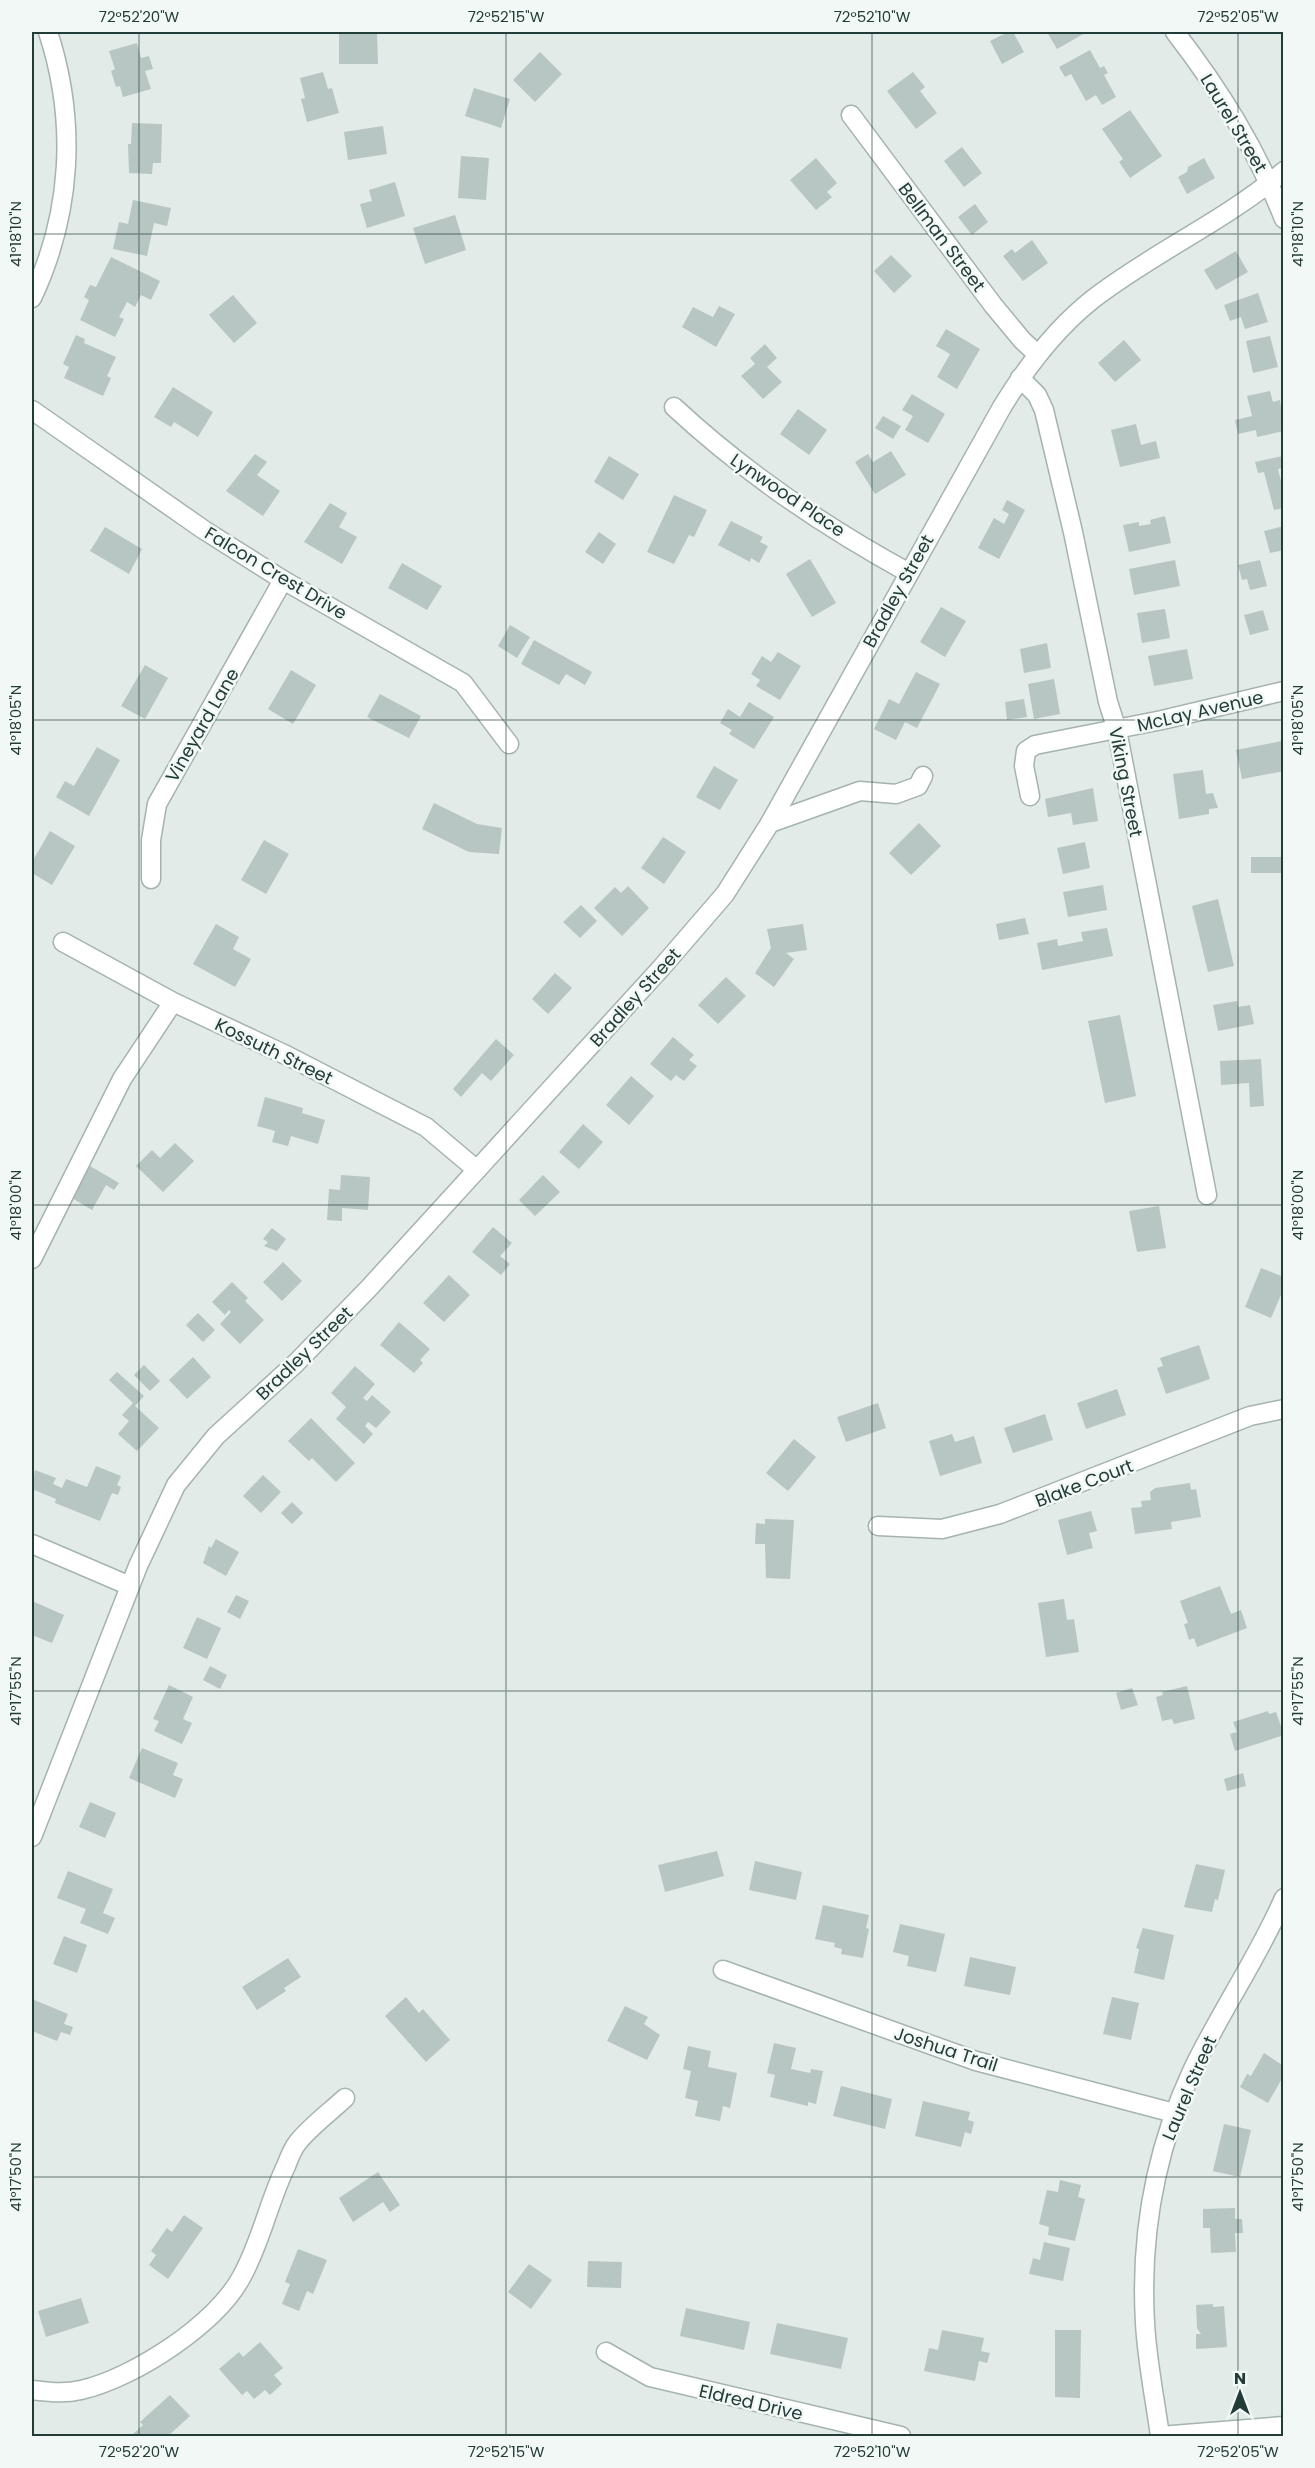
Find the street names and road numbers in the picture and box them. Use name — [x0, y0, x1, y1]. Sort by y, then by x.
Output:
street label: Laurel Street — [1195, 69, 1273, 177]
street label: Bellman Street — [893, 177, 991, 297]
street label: Lynwood Place — [726, 447, 850, 543]
street label: Falcon Crest Drive — [200, 521, 352, 625]
street label: Bradley Street — [857, 530, 939, 652]
street label: Vineyard Lane — [159, 663, 245, 787]
street label: McLay Avenue — [1134, 684, 1266, 738]
street label: Viking Street — [1103, 725, 1149, 839]
street label: Bradley Street — [584, 942, 686, 1052]
street label: Kossuth Street — [211, 1012, 337, 1090]
street label: Bradley Street — [250, 1300, 358, 1406]
street label: Blake Court — [1031, 1453, 1137, 1513]
street label: Joshua Trail — [891, 2020, 1001, 2078]
street label: Laurel Street — [1156, 2032, 1222, 2144]
street label: Eldred Drive — [697, 2378, 805, 2426]

